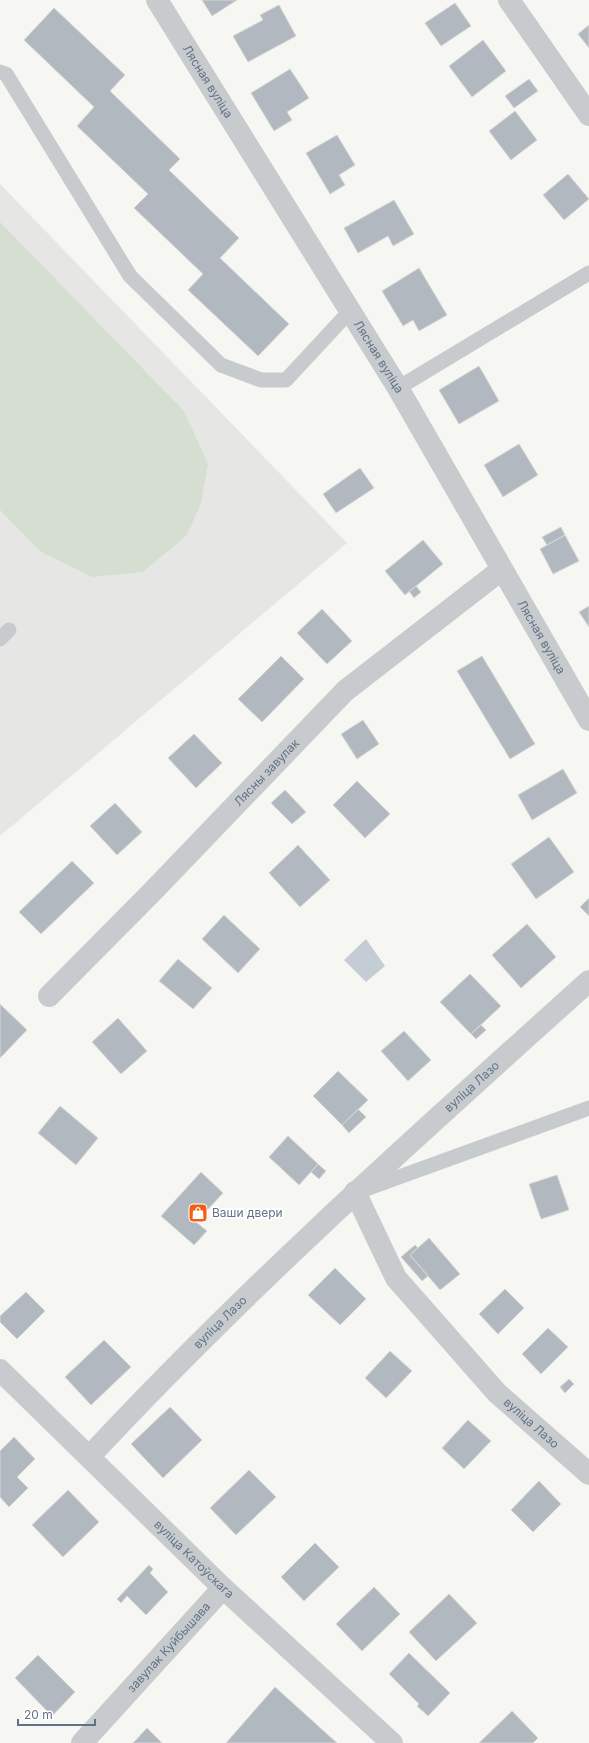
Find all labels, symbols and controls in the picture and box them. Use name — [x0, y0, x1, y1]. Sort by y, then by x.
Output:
street label: Лясная вуліца — [180, 42, 236, 121]
street label: Лясная вуліца — [351, 317, 407, 396]
street label: Лясная вуліца — [514, 597, 569, 676]
street label: Лясны завулак — [231, 735, 302, 809]
street label: вуліца Лазо — [441, 1057, 502, 1115]
shop icon: Ваши двери — [187, 1202, 209, 1224]
place label: Ваши двери — [212, 1205, 283, 1220]
street label: вуліца Лазо — [190, 1292, 250, 1352]
street label: вуліца Лазо — [501, 1394, 562, 1451]
street label: вуліца Катоўскага — [151, 1517, 237, 1601]
street label: завулак Куйбышава — [124, 1599, 213, 1695]
scale bar — [18, 1701, 95, 1727]
text: 20 m — [24, 1707, 53, 1722]

